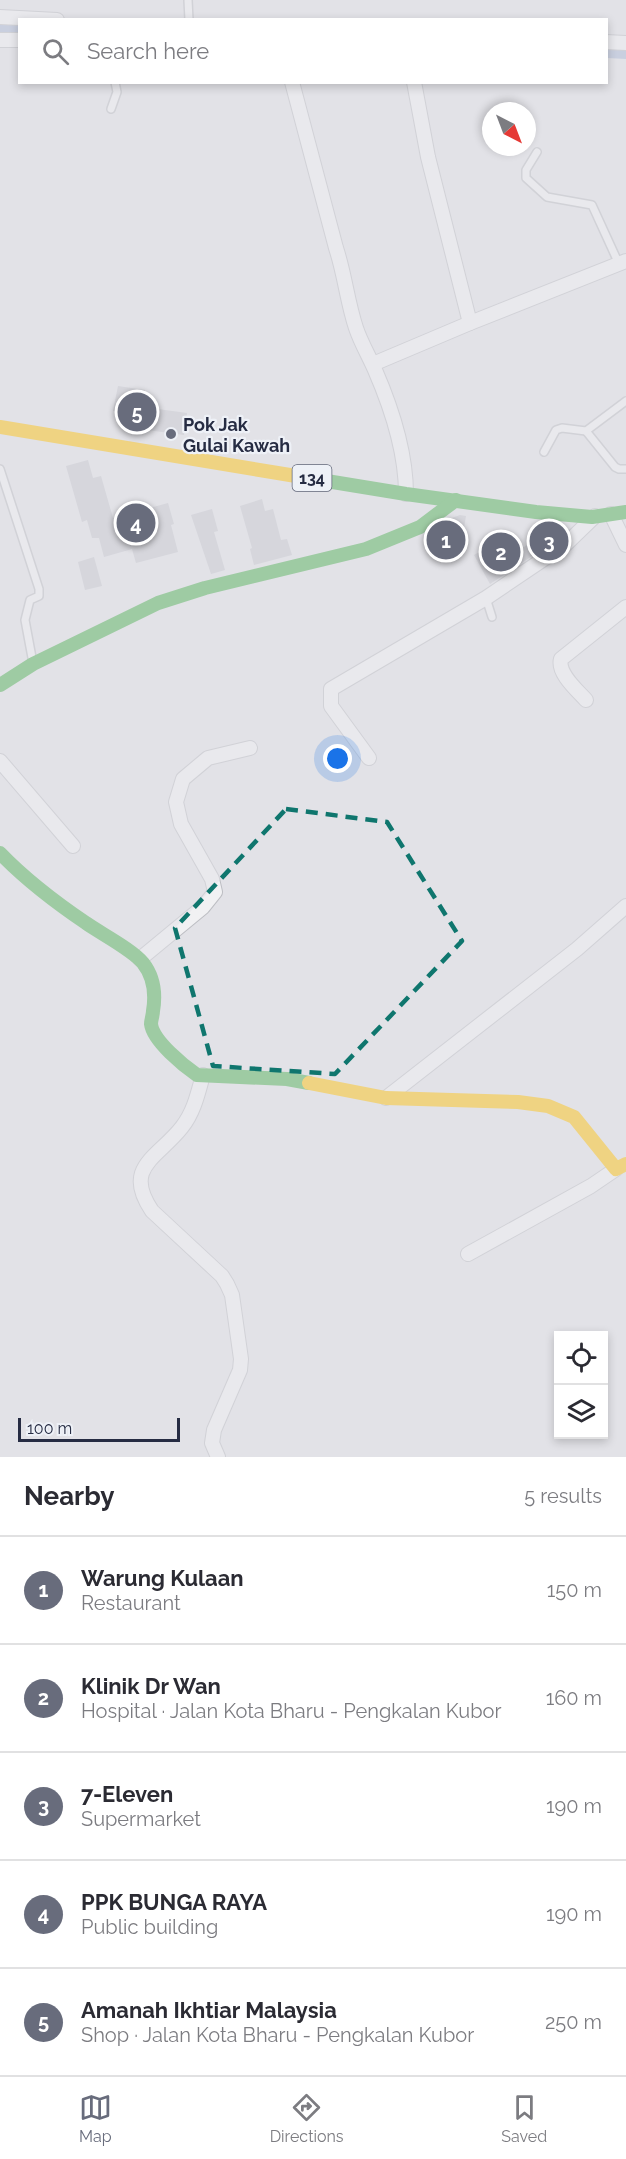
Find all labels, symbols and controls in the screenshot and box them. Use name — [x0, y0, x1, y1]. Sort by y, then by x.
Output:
search box — [18, 18, 608, 84]
icon: search — [39, 35, 72, 68]
text: Search here — [87, 38, 209, 64]
north arrow — [482, 102, 536, 156]
pin: 5 — [118, 390, 156, 434]
place label: Pok Jak Gulai Kawah — [183, 414, 290, 456]
marker: Pok Jak Gulai Kawah — [164, 427, 178, 441]
road number: 134 — [292, 465, 332, 491]
pin: 4 — [116, 500, 156, 546]
pin: 1 — [426, 518, 466, 562]
pin: 3 — [530, 518, 568, 564]
pin: 2 — [482, 530, 520, 574]
your location — [323, 744, 352, 773]
map controls — [554, 1331, 608, 1439]
button: locate — [554, 1331, 608, 1385]
button: layers — [554, 1385, 608, 1439]
scale bar — [18, 1415, 180, 1442]
text: 100 m — [27, 1419, 72, 1438]
text: Nearby — [24, 1481, 114, 1511]
text: 5 results — [524, 1484, 602, 1508]
text: Warung Kulaan — [81, 1565, 244, 1591]
text: 1 — [39, 1578, 48, 1602]
text: 150 m — [547, 1578, 602, 1602]
text: Restaurant — [81, 1591, 181, 1615]
text: Klinik Dr Wan — [81, 1673, 221, 1699]
text: 2 — [38, 1686, 49, 1710]
text: 160 m — [546, 1686, 602, 1710]
text: Hospital · Jalan Kota Bharu - Pengkalan Kubor — [81, 1699, 502, 1723]
text: 7-Eleven — [81, 1781, 173, 1807]
text: 3 — [38, 1794, 49, 1818]
text: 190 m — [546, 1794, 602, 1818]
text: Supermarket — [81, 1807, 201, 1831]
text: PPK BUNGA RAYA — [81, 1889, 267, 1915]
text: 4 — [38, 1902, 49, 1926]
text: 190 m — [546, 1902, 602, 1926]
text: Public building — [81, 1915, 218, 1939]
text: Amanah Ikhtiar Malaysia — [81, 1997, 337, 2023]
text: 5 — [38, 2010, 49, 2034]
text: 250 m — [545, 2010, 602, 2034]
text: Shop · Jalan Kota Bharu - Pengkalan Kubor — [81, 2023, 474, 2047]
tab: Map — [79, 2091, 112, 2146]
tab: Directions — [270, 2091, 344, 2146]
tab: Saved — [501, 2091, 547, 2146]

